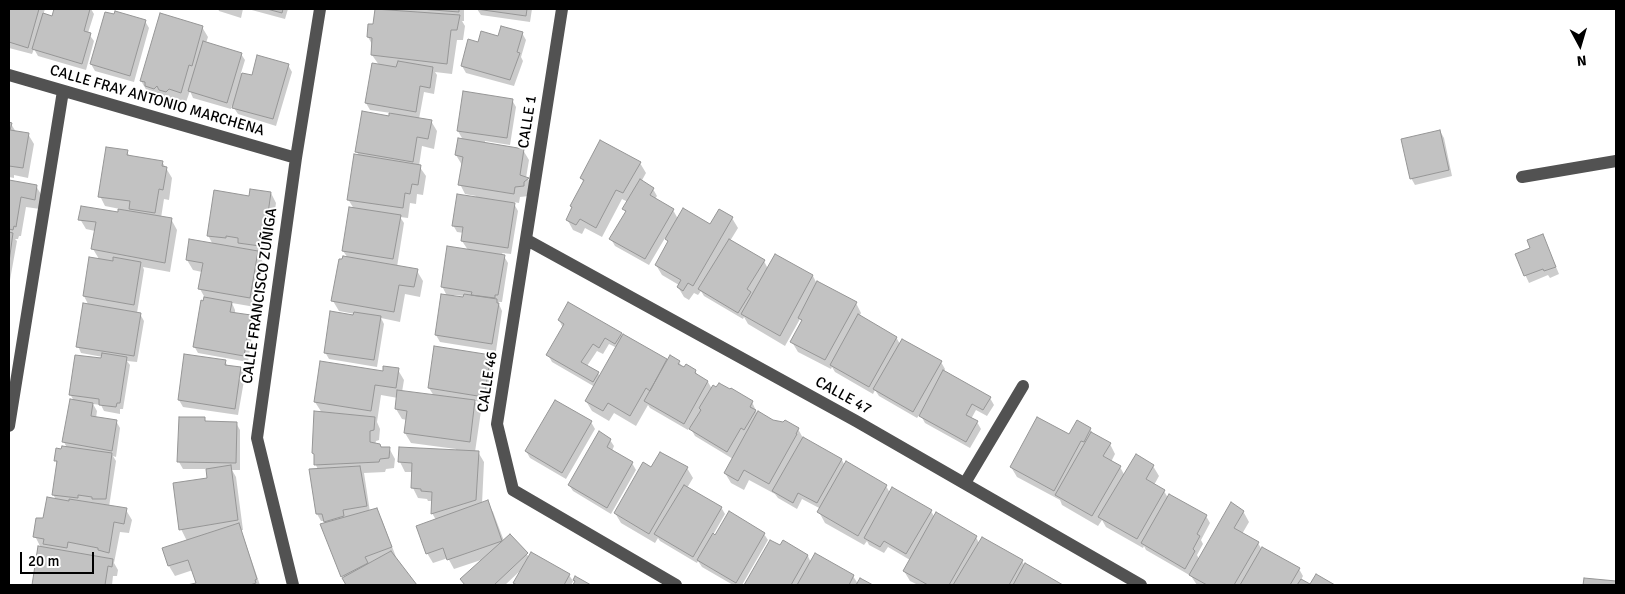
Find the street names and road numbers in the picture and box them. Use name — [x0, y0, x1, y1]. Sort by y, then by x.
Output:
street label: CALLE FRAY ANTONIO MARCHENA — [48, 62, 266, 140]
street label: CALLE 1 — [515, 94, 541, 150]
street label: CALLE FRANCISCO ZÚÑIGA — [239, 207, 281, 385]
street label: CALLE 46 — [474, 350, 502, 414]
street label: CALLE 47 — [812, 373, 874, 419]

